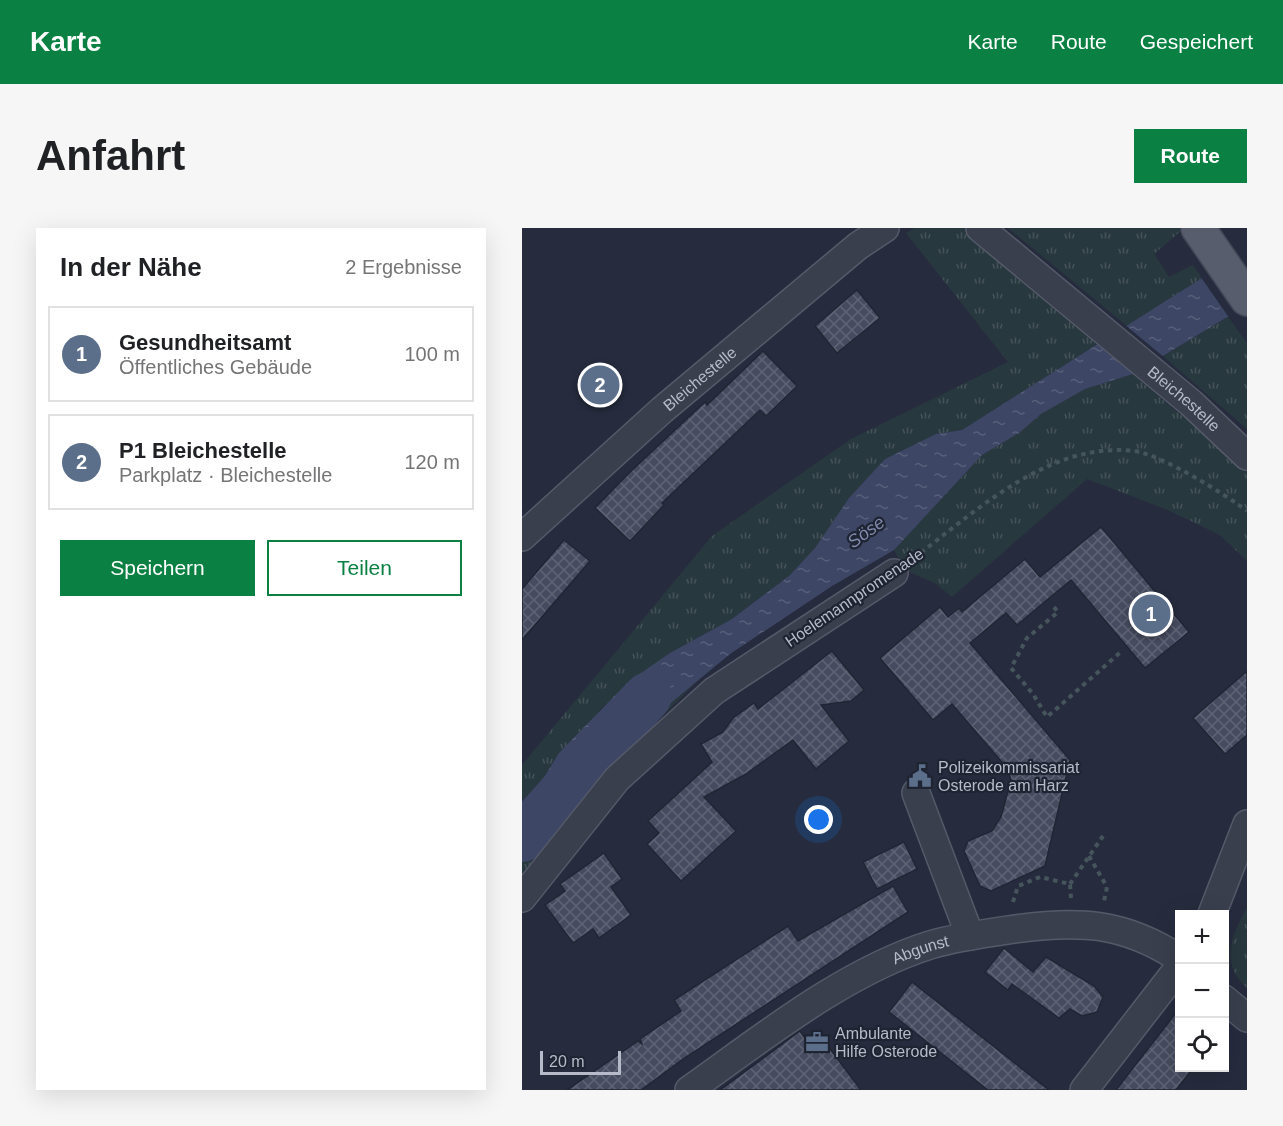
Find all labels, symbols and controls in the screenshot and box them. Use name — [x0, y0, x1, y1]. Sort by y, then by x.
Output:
text: Karte — [30, 26, 102, 57]
text: Karte — [968, 30, 1018, 53]
text: Route — [1051, 30, 1107, 53]
text: Gespeichert — [1140, 30, 1253, 53]
button: Route — [1134, 129, 1247, 183]
text: Anfahrt — [36, 132, 185, 179]
text: In der Nähe — [60, 252, 202, 282]
text: 2 Ergebnisse — [345, 256, 462, 278]
text: Gesundheitsamt — [119, 330, 291, 355]
text: 1 — [76, 343, 87, 365]
text: 100 m — [404, 343, 460, 365]
street label: Bleichestelle — [660, 344, 740, 414]
text: Öffentliches Gebäude — [119, 356, 312, 378]
pin: 2 — [580, 362, 620, 408]
street label: Bleichestelle — [1144, 363, 1223, 435]
text: P1 Bleichestelle — [119, 438, 287, 463]
text: 2 — [76, 451, 87, 473]
text: 120 m — [404, 451, 460, 473]
text: Parkplatz · Bleichestelle — [119, 464, 332, 486]
water label: Söse — [844, 512, 888, 552]
button: Speichern — [60, 540, 255, 596]
button: Teilen — [267, 540, 462, 596]
street label: Hoelemannpromenade — [782, 545, 927, 650]
pin: 1 — [1132, 592, 1170, 636]
place label: Polizeikommissariat Osterode am Harz — [938, 759, 1080, 794]
public building icon: Polizeikommissariat Osterode am Harz — [907, 763, 933, 789]
your location — [804, 805, 833, 834]
map controls — [1175, 910, 1229, 1072]
button: + — [1175, 910, 1229, 964]
street label: Abgunst — [890, 932, 951, 967]
button: − — [1175, 964, 1229, 1018]
button: locate — [1175, 1018, 1229, 1072]
place label: Ambulante Hilfe Osterode — [835, 1025, 937, 1060]
office icon: Ambulante Hilfe Osterode — [804, 1029, 830, 1055]
scale bar — [540, 1048, 621, 1076]
text: 20 m — [549, 1053, 585, 1070]

